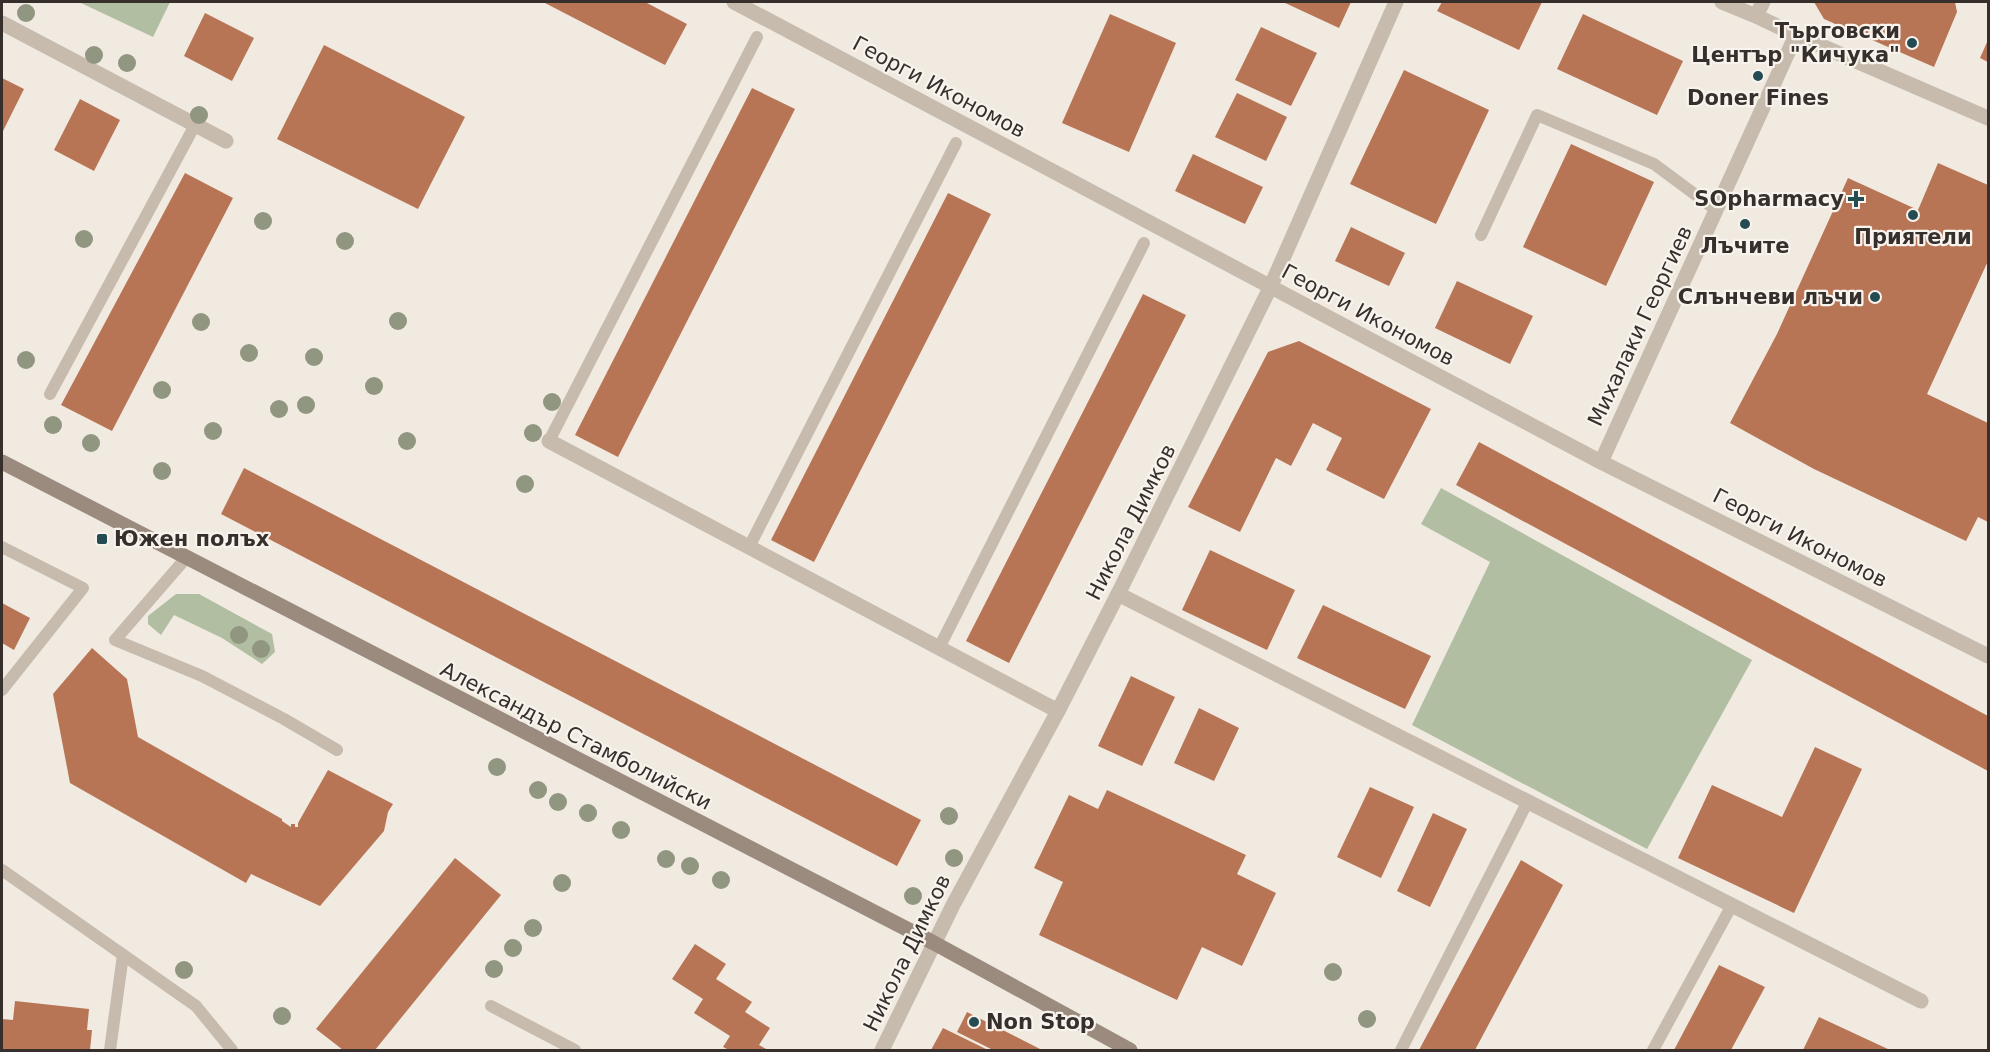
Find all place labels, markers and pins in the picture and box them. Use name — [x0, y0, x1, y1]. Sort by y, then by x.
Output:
place label: Търговски Център "Кичука" — [1691, 19, 1900, 67]
marker: Търговски Център "Кичука" — [1905, 36, 1919, 50]
marker: Doner Fines — [1751, 69, 1765, 83]
place label: Doner Fines — [1687, 86, 1829, 110]
place label: SOpharmacy — [1694, 187, 1844, 211]
marker: SOpharmacy — [1849, 192, 1863, 206]
marker: Приятели — [1906, 208, 1920, 222]
marker: Лъчите — [1738, 217, 1752, 231]
place label: Приятели — [1854, 225, 1972, 249]
place label: Лъчите — [1701, 234, 1789, 258]
place label: Слънчеви лъчи — [1678, 285, 1863, 309]
marker: Слънчеви лъчи — [1868, 290, 1882, 304]
place label: Южен полъх — [114, 527, 270, 551]
marker: Южен полъх — [95, 532, 109, 546]
place label: Non Stop — [986, 1010, 1095, 1034]
marker: Non Stop — [967, 1015, 981, 1029]

